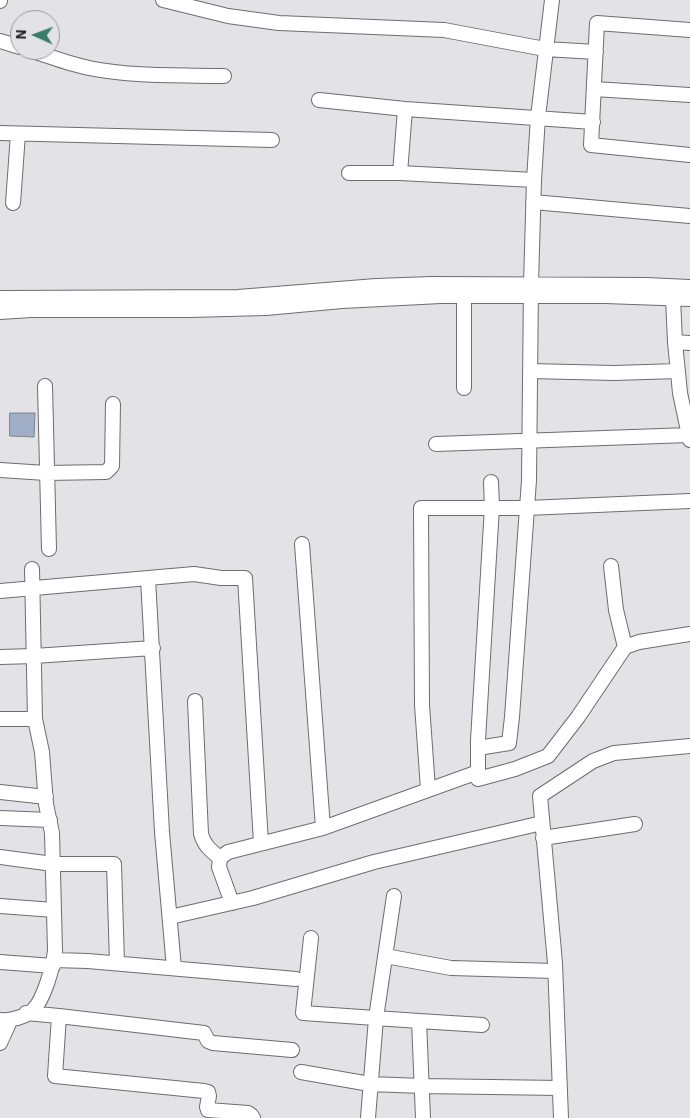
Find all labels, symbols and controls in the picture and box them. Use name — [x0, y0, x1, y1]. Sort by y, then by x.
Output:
north arrow — [10, 10, 60, 60]
text: N — [12, 29, 30, 40]

